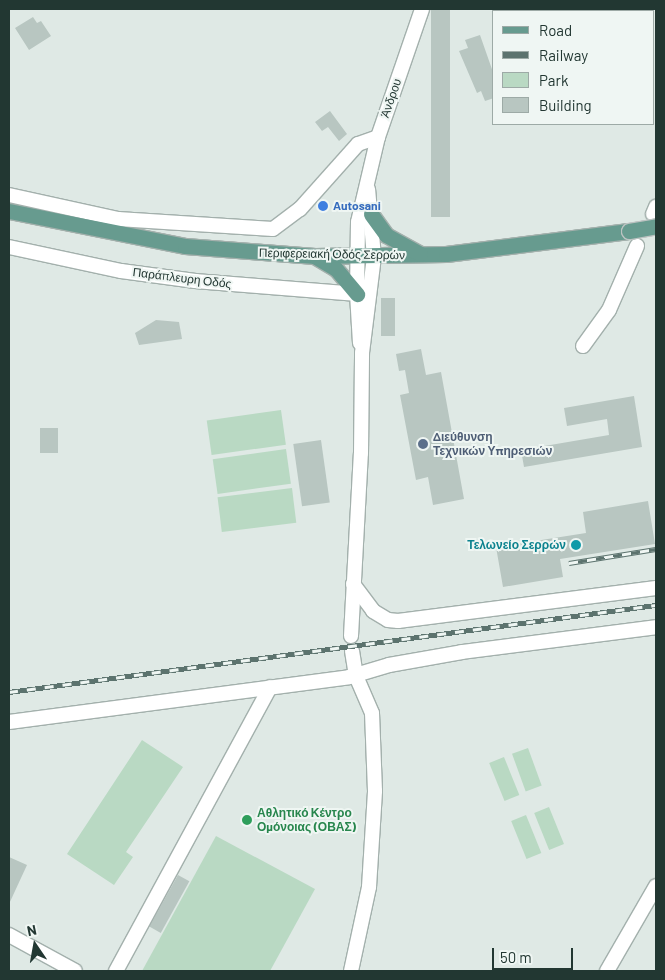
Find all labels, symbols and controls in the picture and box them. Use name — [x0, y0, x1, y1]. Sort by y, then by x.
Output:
legend — [492, 10, 655, 125]
text: Road — [539, 21, 572, 39]
text: Railway — [539, 46, 588, 64]
text: Park — [539, 71, 568, 89]
street label: Άνδρου — [378, 76, 404, 120]
text: Building — [539, 96, 592, 114]
place label: Autosani — [333, 199, 381, 213]
marker: Autosani — [317, 200, 329, 212]
street label: Περιφερειακή Οδός Σερρών — [259, 246, 405, 262]
street label: Παράπλευρη Οδός — [132, 265, 232, 291]
place label: Διεύθυνση Τεχνικών Υπηρεσιών — [433, 430, 552, 458]
marker: Διεύθυνση Τεχνικών Υπηρεσιών — [417, 438, 429, 450]
place label: Τελωνείο Σερρών — [467, 538, 566, 552]
marker: Τελωνείο Σερρών — [570, 539, 582, 551]
place label: Αθλητικό Κέντρο Ομόνοιας (ΟΒΑΣ) — [257, 806, 356, 834]
marker: Αθλητικό Κέντρο Ομόνοιας (ΟΒΑΣ) — [241, 814, 253, 826]
north arrow — [10, 920, 60, 970]
text: N — [25, 921, 38, 939]
scale bar — [495, 938, 576, 970]
text: 50 m — [500, 948, 532, 966]

